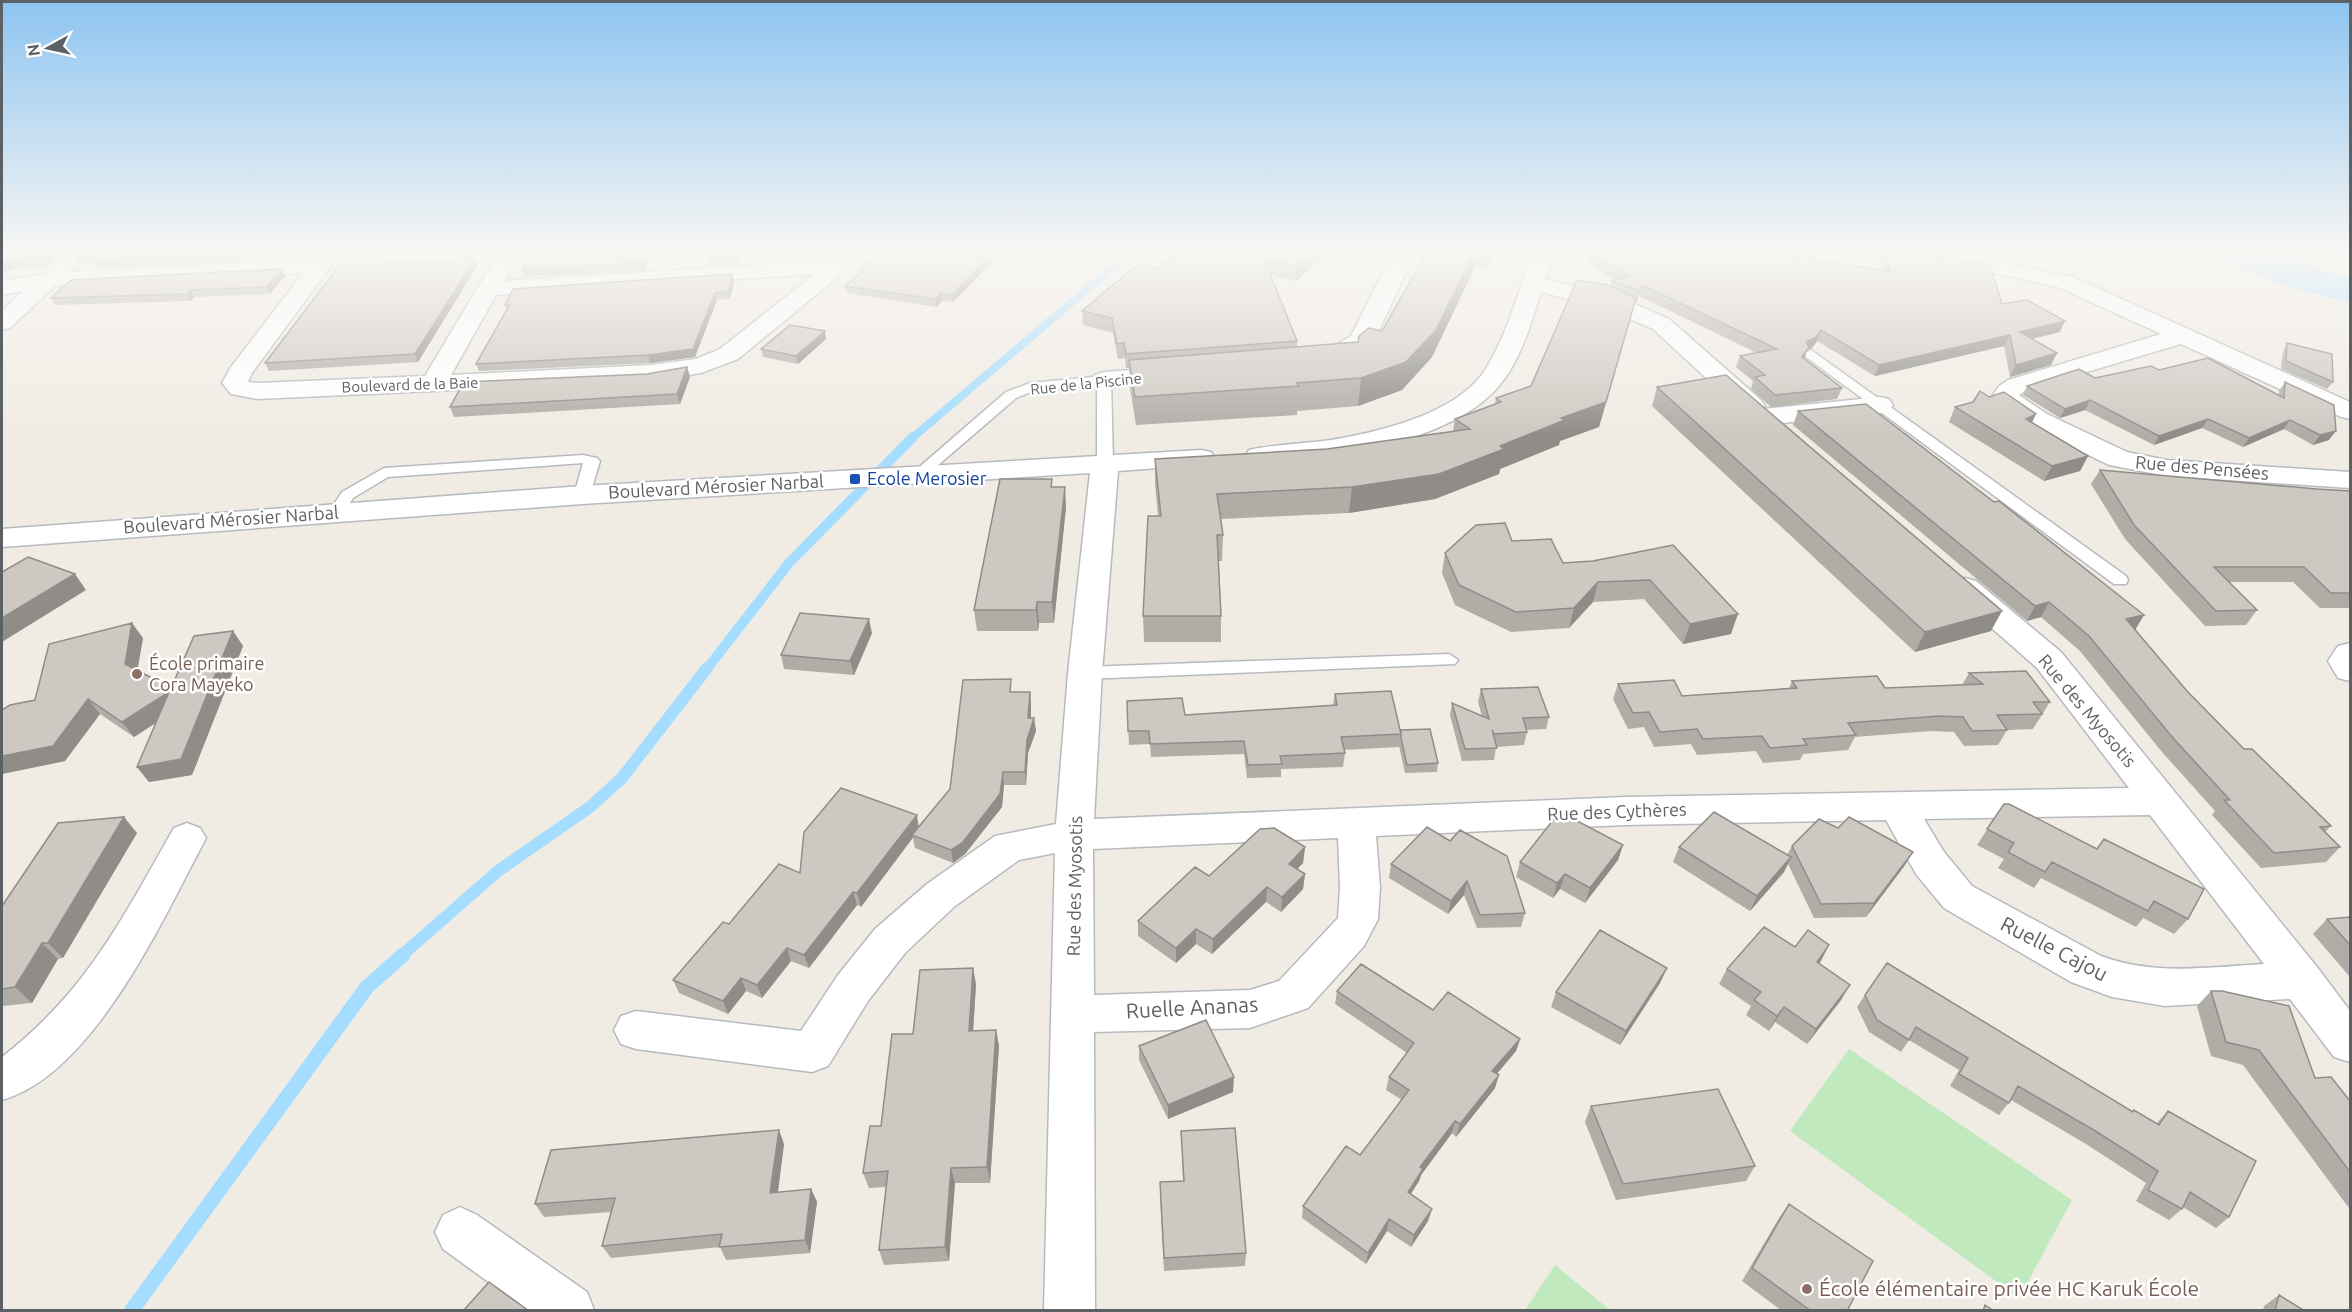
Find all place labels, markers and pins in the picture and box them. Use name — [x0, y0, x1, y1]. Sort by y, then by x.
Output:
place label: Ecole Merosier — [867, 468, 987, 488]
marker: Ecole Merosier — [848, 472, 862, 486]
place label: École primaire Cora Mayeko — [149, 652, 264, 694]
marker: École primaire Cora Mayeko — [130, 667, 144, 681]
place label: École élémentaire privée HC Karuk École — [1819, 1276, 2199, 1300]
marker: École élémentaire privée HC Karuk École — [1800, 1282, 1814, 1296]

